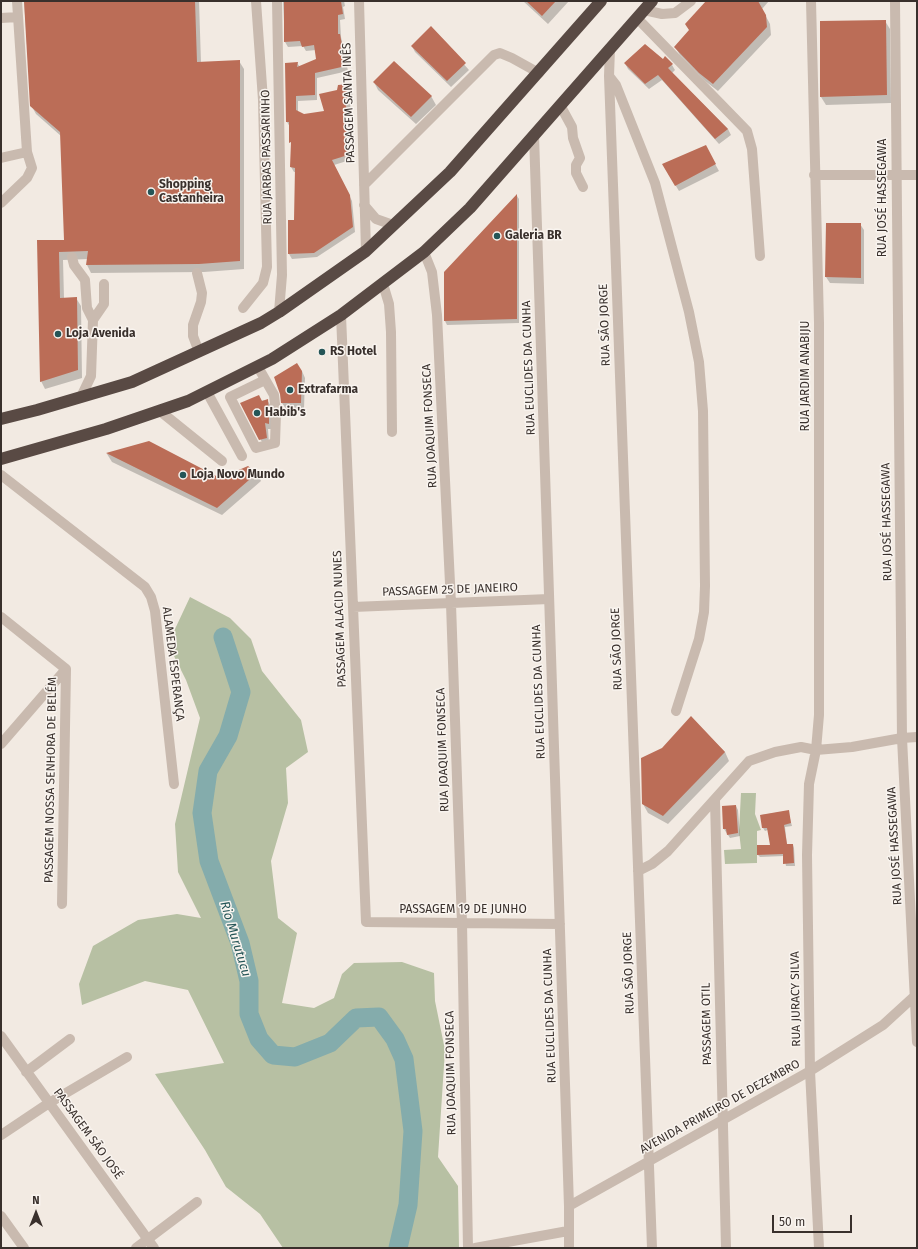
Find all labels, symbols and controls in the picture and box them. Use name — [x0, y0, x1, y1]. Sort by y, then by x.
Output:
street label: PASSAGEM SANTA INÊS — [340, 42, 358, 164]
street label: RUA JARBAS PASSARINHO — [259, 89, 275, 225]
street label: RUA JOSÉ HASSEGAWA — [876, 139, 890, 257]
place label: Shopping Castanheira — [159, 178, 224, 206]
marker: Shopping Castanheira — [146, 187, 156, 197]
place label: Galeria BR — [505, 229, 562, 243]
marker: Galeria BR — [492, 231, 502, 241]
street label: RUA SÃO JORGE — [596, 283, 614, 367]
street label: RUA EUCLIDES DA CUNHA — [519, 300, 539, 436]
street label: RUA JARDIM ANABIJU — [799, 320, 813, 432]
place label: Loja Avenida — [66, 327, 136, 341]
marker: Loja Avenida — [53, 329, 63, 339]
place label: RS Hotel — [330, 345, 377, 359]
marker: RS Hotel — [317, 347, 327, 357]
street label: RUA JOAQUIM FONSECA — [420, 363, 440, 489]
place label: Extrafarma — [298, 383, 358, 397]
marker: Extrafarma — [285, 385, 295, 395]
place label: Habib's — [265, 406, 306, 420]
marker: Habib's — [252, 408, 262, 418]
street label: RUA JOSÉ HASSEGAWA — [879, 463, 895, 581]
place label: Loja Novo Mundo — [191, 468, 285, 482]
marker: Loja Novo Mundo — [178, 470, 188, 480]
street label: PASSAGEM ALACID NUNES — [330, 550, 350, 688]
street label: PASSAGEM 25 DE JANEIRO — [382, 580, 518, 600]
street label: ALAMEDA ESPERANÇA — [159, 606, 187, 722]
street label: RUA SÃO JORGE — [608, 607, 626, 691]
street label: RUA EUCLIDES DA CUNHA — [529, 624, 549, 760]
street label: PASSAGEM NOSSA SENHORA DE BELÉM — [42, 677, 60, 883]
street label: RUA JOAQUIM FONSECA — [434, 688, 452, 812]
street label: RUA JOSÉ HASSEGAWA — [885, 786, 905, 906]
water label: Rio Murutucu — [216, 899, 254, 979]
street label: PASSAGEM 19 DE JUNHO — [399, 903, 527, 917]
street label: RUA SÃO JORGE — [620, 931, 638, 1015]
street label: RUA EUCLIDES DA CUNHA — [540, 948, 560, 1084]
street label: RUA JURACY SILVA — [788, 951, 804, 1047]
street label: PASSAGEM OTIL — [699, 982, 715, 1066]
street label: RUA JOAQUIM FONSECA — [443, 1011, 459, 1135]
street label: AVENIDA PRIMEIRO DE DEZEMBRO — [637, 1057, 803, 1157]
street label: PASSAGEM SÃO JOSÉ — [50, 1086, 126, 1182]
north arrow — [16, 1193, 56, 1233]
text: N — [32, 1194, 40, 1207]
scale bar — [774, 1207, 854, 1233]
text: 50 m — [779, 1215, 805, 1229]

